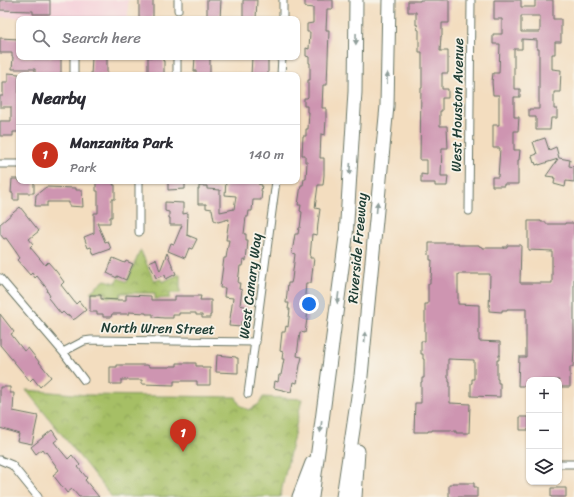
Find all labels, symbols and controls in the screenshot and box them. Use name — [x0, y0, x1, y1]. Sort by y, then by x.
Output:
search box — [16, 16, 300, 60]
text: Search here — [62, 25, 141, 51]
icon: search — [30, 27, 52, 49]
one-way arrow — [352, 33, 359, 45]
street label: West Houston Avenue — [444, 38, 471, 172]
one-way arrow — [384, 71, 390, 84]
text: Nearby — [32, 83, 86, 113]
text: Manzanita Park — [70, 130, 174, 156]
text: 1 — [42, 143, 48, 166]
text: 140 m — [249, 143, 284, 166]
text: Park — [70, 156, 97, 179]
one-way arrow — [347, 163, 353, 176]
street label: Riverside Freeway — [340, 191, 375, 304]
one-way arrow — [374, 201, 380, 213]
street label: West Canary Way — [232, 231, 269, 340]
one-way arrow — [335, 292, 341, 304]
your location — [299, 294, 319, 314]
street label: North Wren Street — [101, 315, 215, 342]
one-way arrow — [361, 331, 368, 343]
map controls — [526, 377, 562, 485]
button: + — [526, 377, 562, 413]
button: − — [526, 413, 562, 449]
pin: 1 — [170, 419, 196, 452]
one-way arrow — [318, 421, 325, 433]
button: layers — [526, 449, 562, 485]

